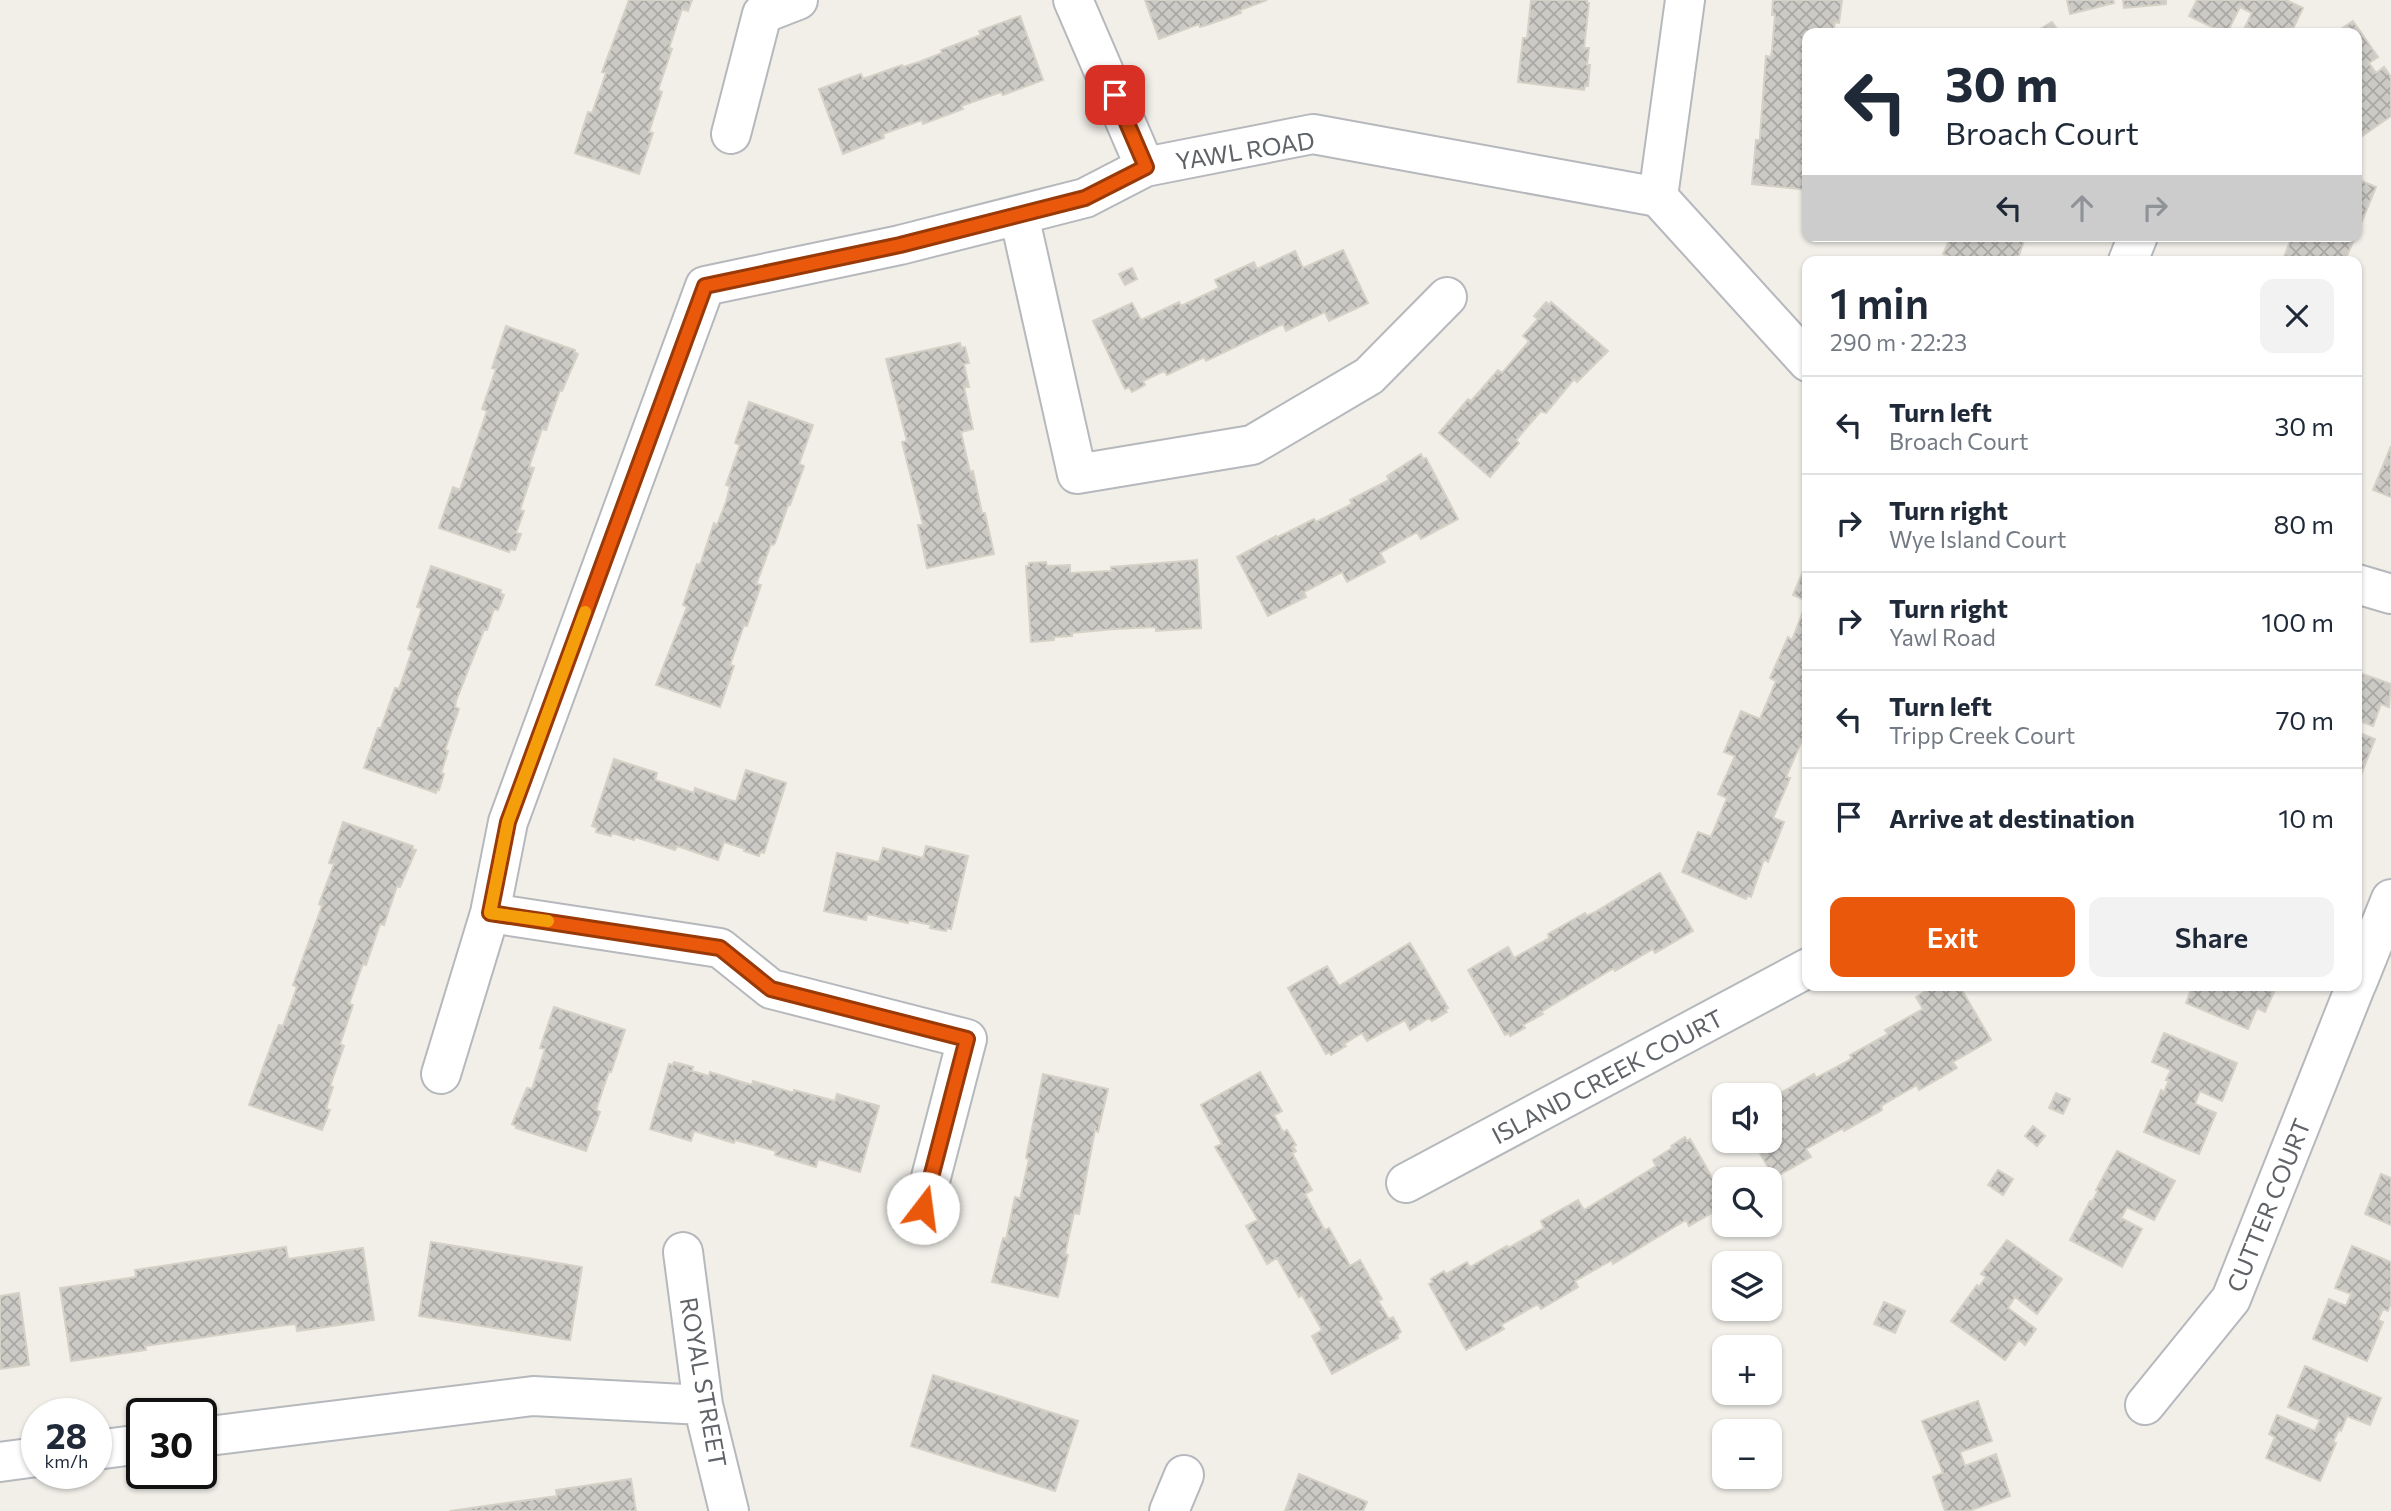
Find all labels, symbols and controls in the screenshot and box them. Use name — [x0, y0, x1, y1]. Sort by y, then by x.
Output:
text: 30 m — [1945, 52, 2058, 112]
icon: left — [1830, 56, 1921, 147]
pin — [1085, 65, 1145, 125]
icon: arrive — [1096, 76, 1134, 114]
text: Broach Court — [1945, 112, 2139, 152]
street label: YAWL ROAD — [1174, 125, 1316, 175]
icon: left — [1990, 189, 2028, 227]
icon: ahead — [2063, 189, 2101, 227]
icon: right — [2136, 189, 2174, 227]
text: 1 min — [1830, 276, 1929, 328]
button: close — [2260, 279, 2334, 353]
text: 290 m · 22:23 — [1830, 328, 1967, 356]
text: Turn left — [1889, 396, 1992, 427]
icon: left — [1830, 406, 1868, 444]
text: 30 m — [2275, 410, 2334, 441]
text: Broach Court — [1889, 427, 2028, 455]
text: Turn right — [1889, 494, 2008, 525]
icon: right — [1830, 504, 1868, 542]
text: 80 m — [2274, 508, 2334, 539]
text: Wye Island Court — [1889, 525, 2066, 553]
text: Turn right — [1889, 592, 2008, 623]
icon: right — [1830, 602, 1868, 640]
text: 100 m — [2261, 606, 2334, 637]
text: Yawl Road — [1889, 623, 1996, 651]
text: Turn left — [1889, 690, 1992, 721]
icon: left — [1830, 700, 1868, 738]
text: 70 m — [2276, 704, 2334, 735]
text: Tripp Creek Court — [1889, 721, 2075, 749]
icon: arrive — [1830, 798, 1868, 836]
text: Arrive at destination — [1889, 802, 2135, 833]
text: 10 m — [2278, 802, 2334, 833]
button: Exit — [1830, 897, 2075, 977]
button: Share — [2089, 897, 2334, 977]
street label: ISLAND CREEK COURT — [1486, 1003, 1728, 1149]
map controls — [1712, 1083, 1782, 1489]
button: sound — [1712, 1083, 1782, 1153]
street label: CUTTER COURT — [2220, 1114, 2316, 1296]
button: search — [1712, 1167, 1782, 1237]
position arrow — [886, 1171, 960, 1245]
button: layers — [1712, 1251, 1782, 1321]
street label: ROYAL STREET — [675, 1295, 733, 1469]
button: + — [1712, 1335, 1782, 1405]
speed limit sign: 30 — [126, 1398, 217, 1489]
text: 28 — [46, 1413, 87, 1456]
button: − — [1712, 1419, 1782, 1489]
text: km/h — [45, 1450, 88, 1472]

